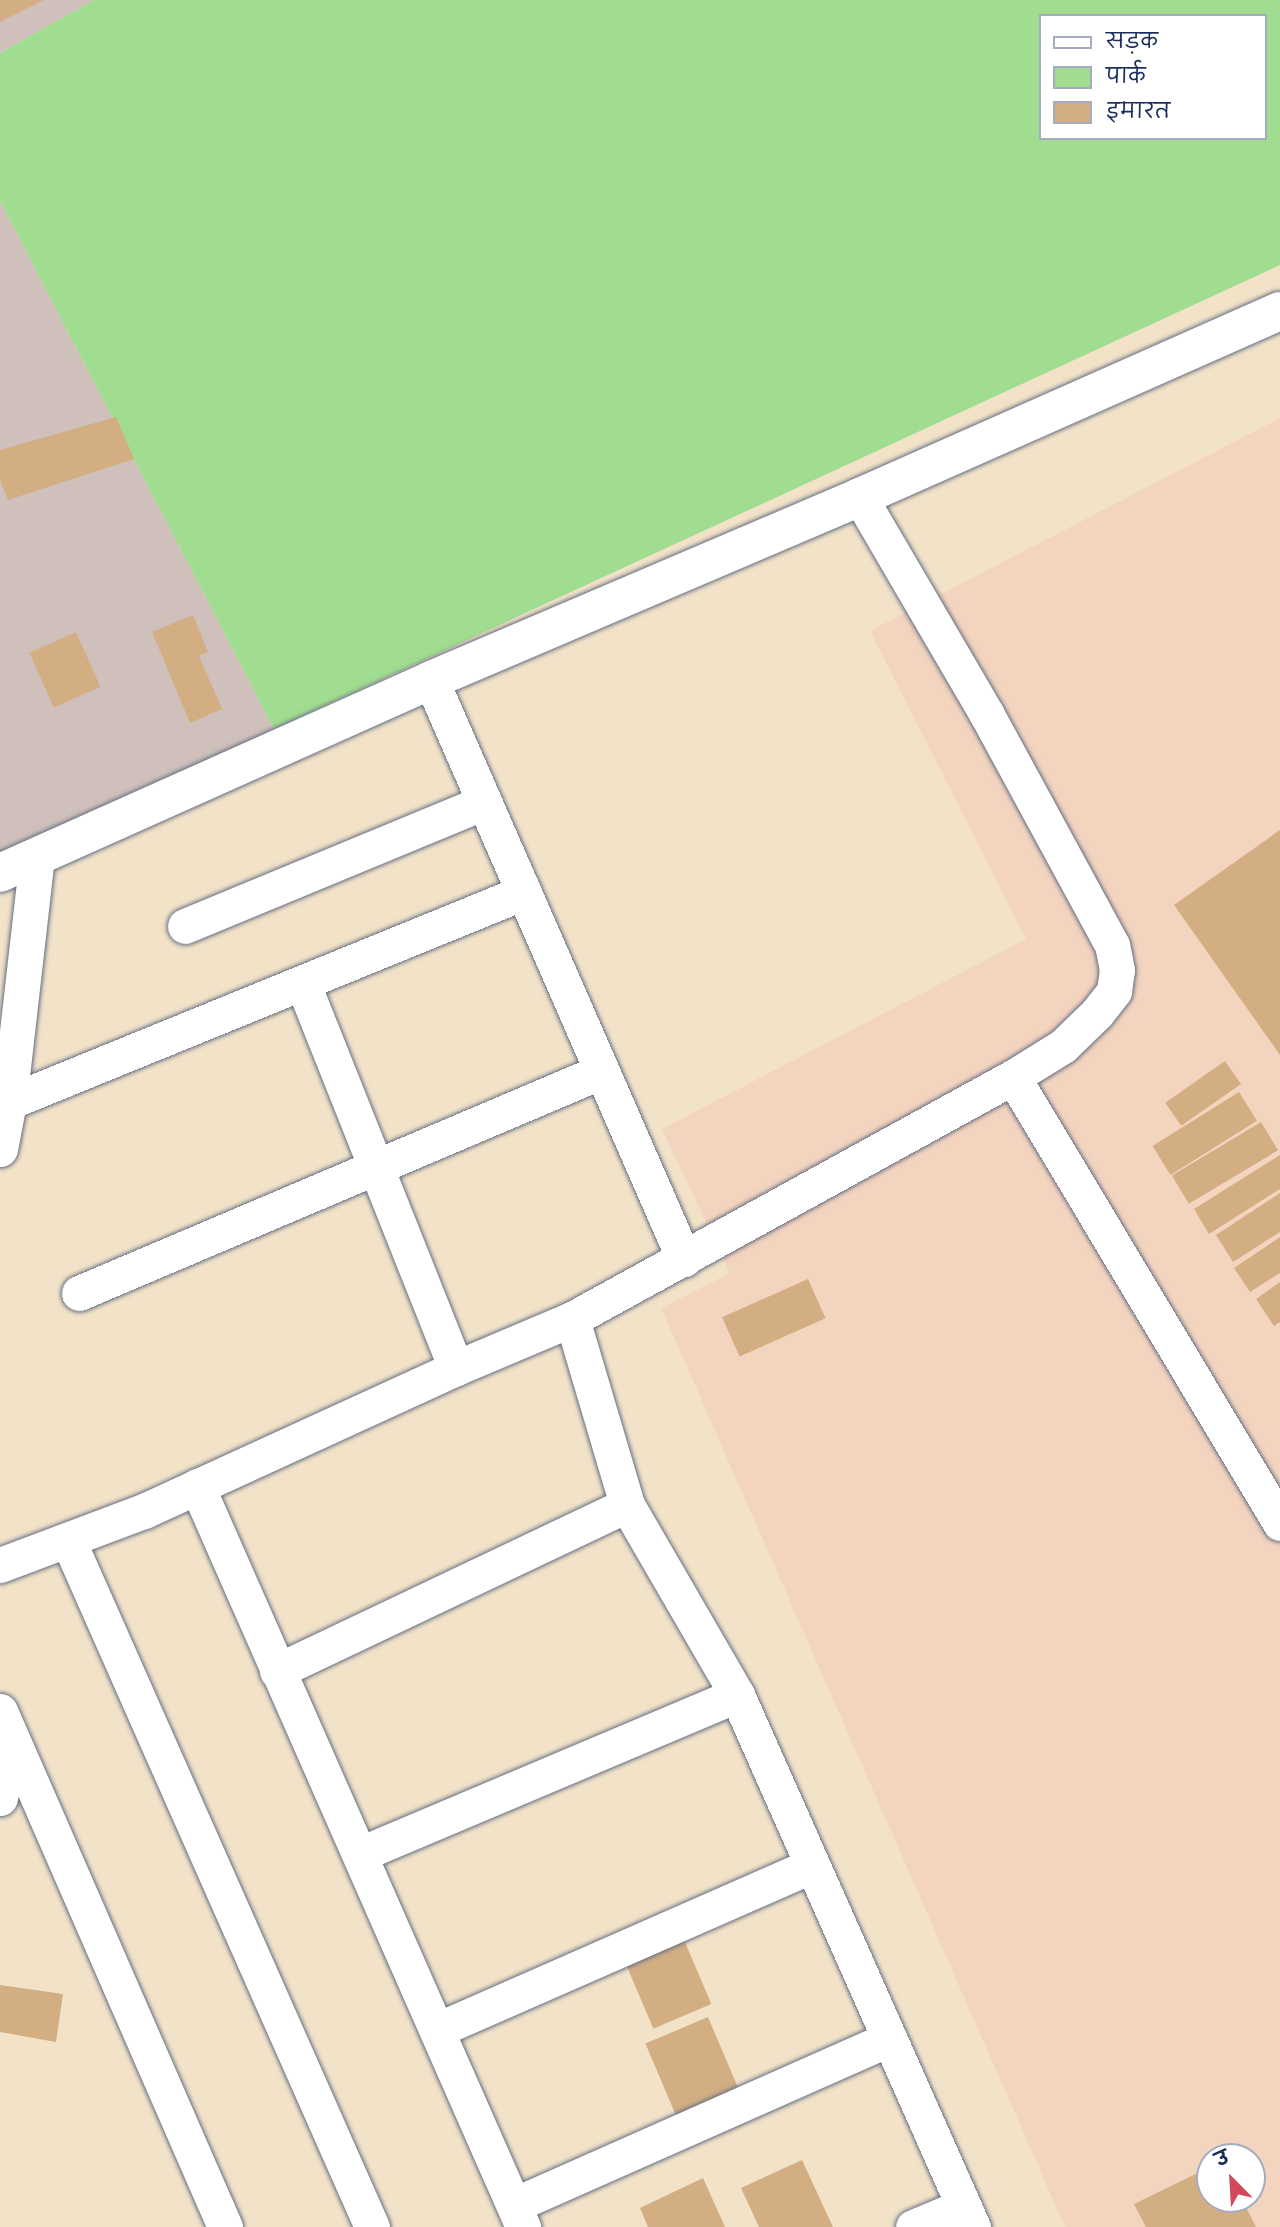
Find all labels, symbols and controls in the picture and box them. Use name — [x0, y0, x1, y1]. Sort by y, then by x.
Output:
legend — [1038, 14, 1266, 140]
text: सड़क — [1106, 28, 1158, 58]
text: पार्क — [1106, 63, 1146, 93]
text: इमारत — [1106, 98, 1170, 128]
north arrow — [1196, 2143, 1266, 2213]
text: उ — [1212, 2145, 1234, 2175]

